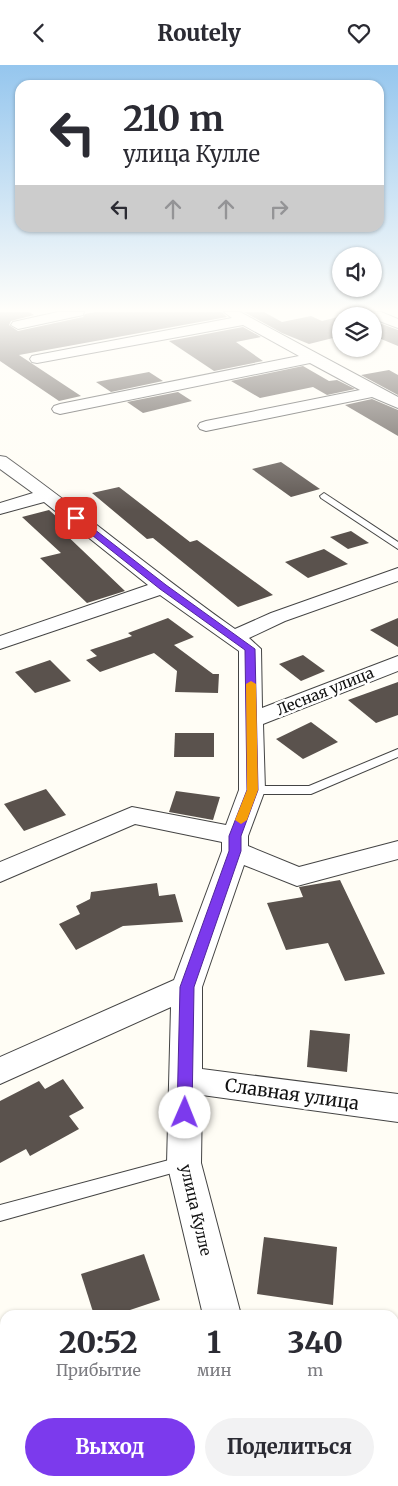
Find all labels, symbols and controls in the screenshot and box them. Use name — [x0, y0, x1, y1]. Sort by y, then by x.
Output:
icon: back — [25, 19, 53, 47]
text: Routely — [157, 19, 241, 47]
icon: heart — [345, 19, 373, 47]
text: 210 m — [123, 97, 224, 141]
icon: left — [40, 100, 105, 165]
text: улица Кулле — [123, 140, 260, 168]
icon: left — [106, 195, 134, 223]
icon: ahead — [159, 195, 187, 223]
icon: ahead — [212, 195, 240, 223]
icon: right — [265, 195, 293, 223]
map controls — [332, 247, 382, 357]
button: sound — [332, 247, 382, 297]
button: layers — [332, 307, 382, 357]
pin — [55, 497, 97, 539]
icon: arrive — [62, 504, 90, 532]
street label: Лесная улица — [274, 663, 376, 719]
street label: Славная улица — [224, 1073, 361, 1115]
position arrow — [158, 1086, 210, 1138]
street label: улица Кулле — [176, 1162, 216, 1258]
text: 20:52 — [59, 1323, 138, 1361]
text: 1 — [207, 1323, 221, 1361]
text: 340 — [287, 1323, 343, 1361]
text: Прибытие — [56, 1360, 141, 1380]
text: мин — [197, 1360, 232, 1380]
text: m — [307, 1360, 323, 1380]
button: Выход — [25, 1418, 195, 1476]
button: Поделиться — [205, 1418, 374, 1476]

